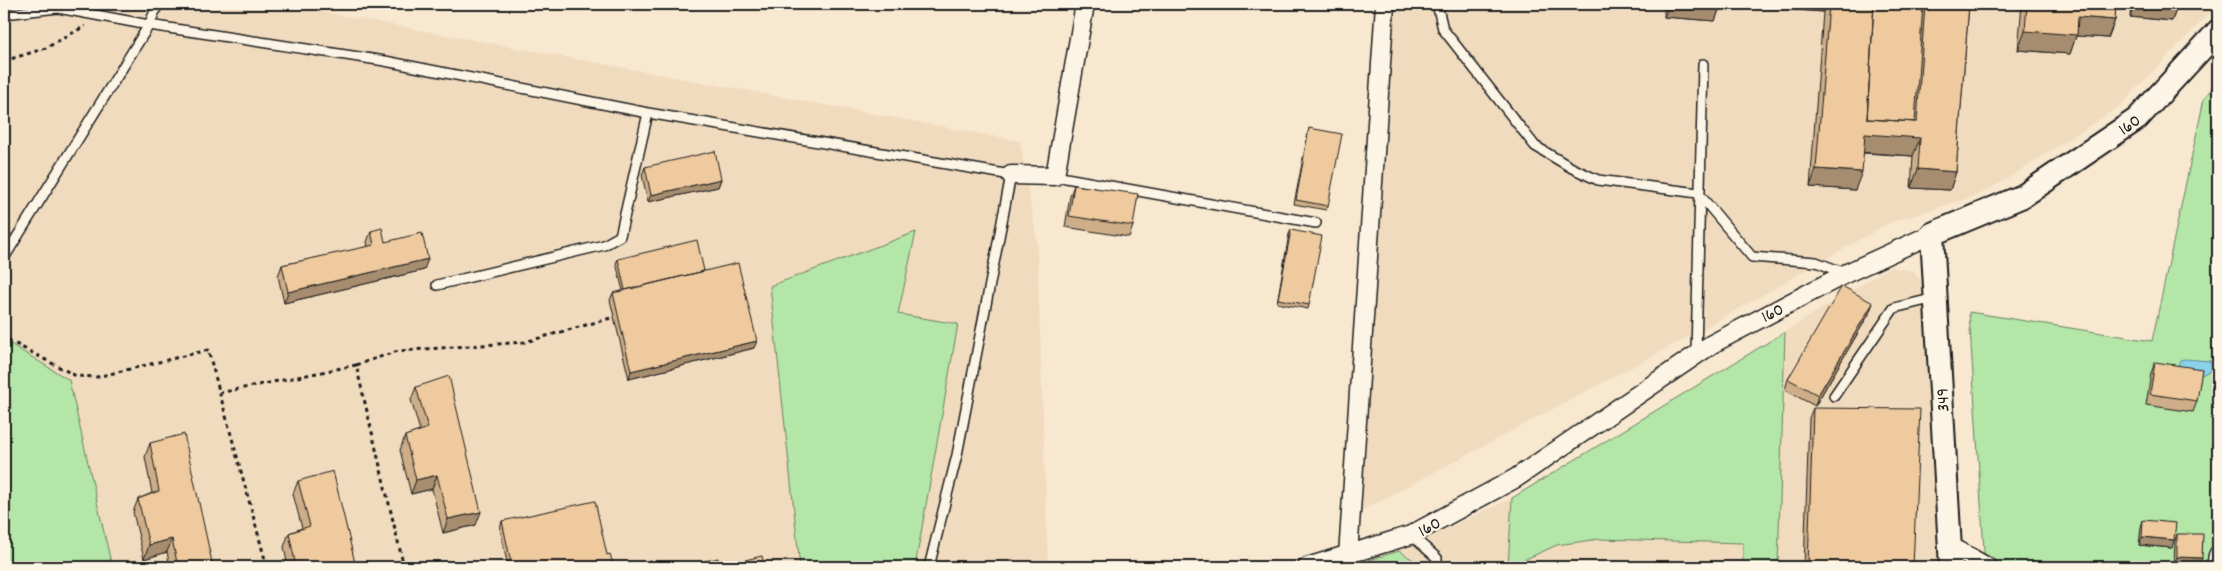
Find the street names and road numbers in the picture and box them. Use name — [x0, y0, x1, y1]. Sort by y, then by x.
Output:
street label: 160 — [2114, 109, 2147, 143]
street label: 160 — [1757, 298, 1789, 330]
street label: 349 — [1931, 387, 1958, 412]
street label: 160 — [1414, 512, 1446, 545]

